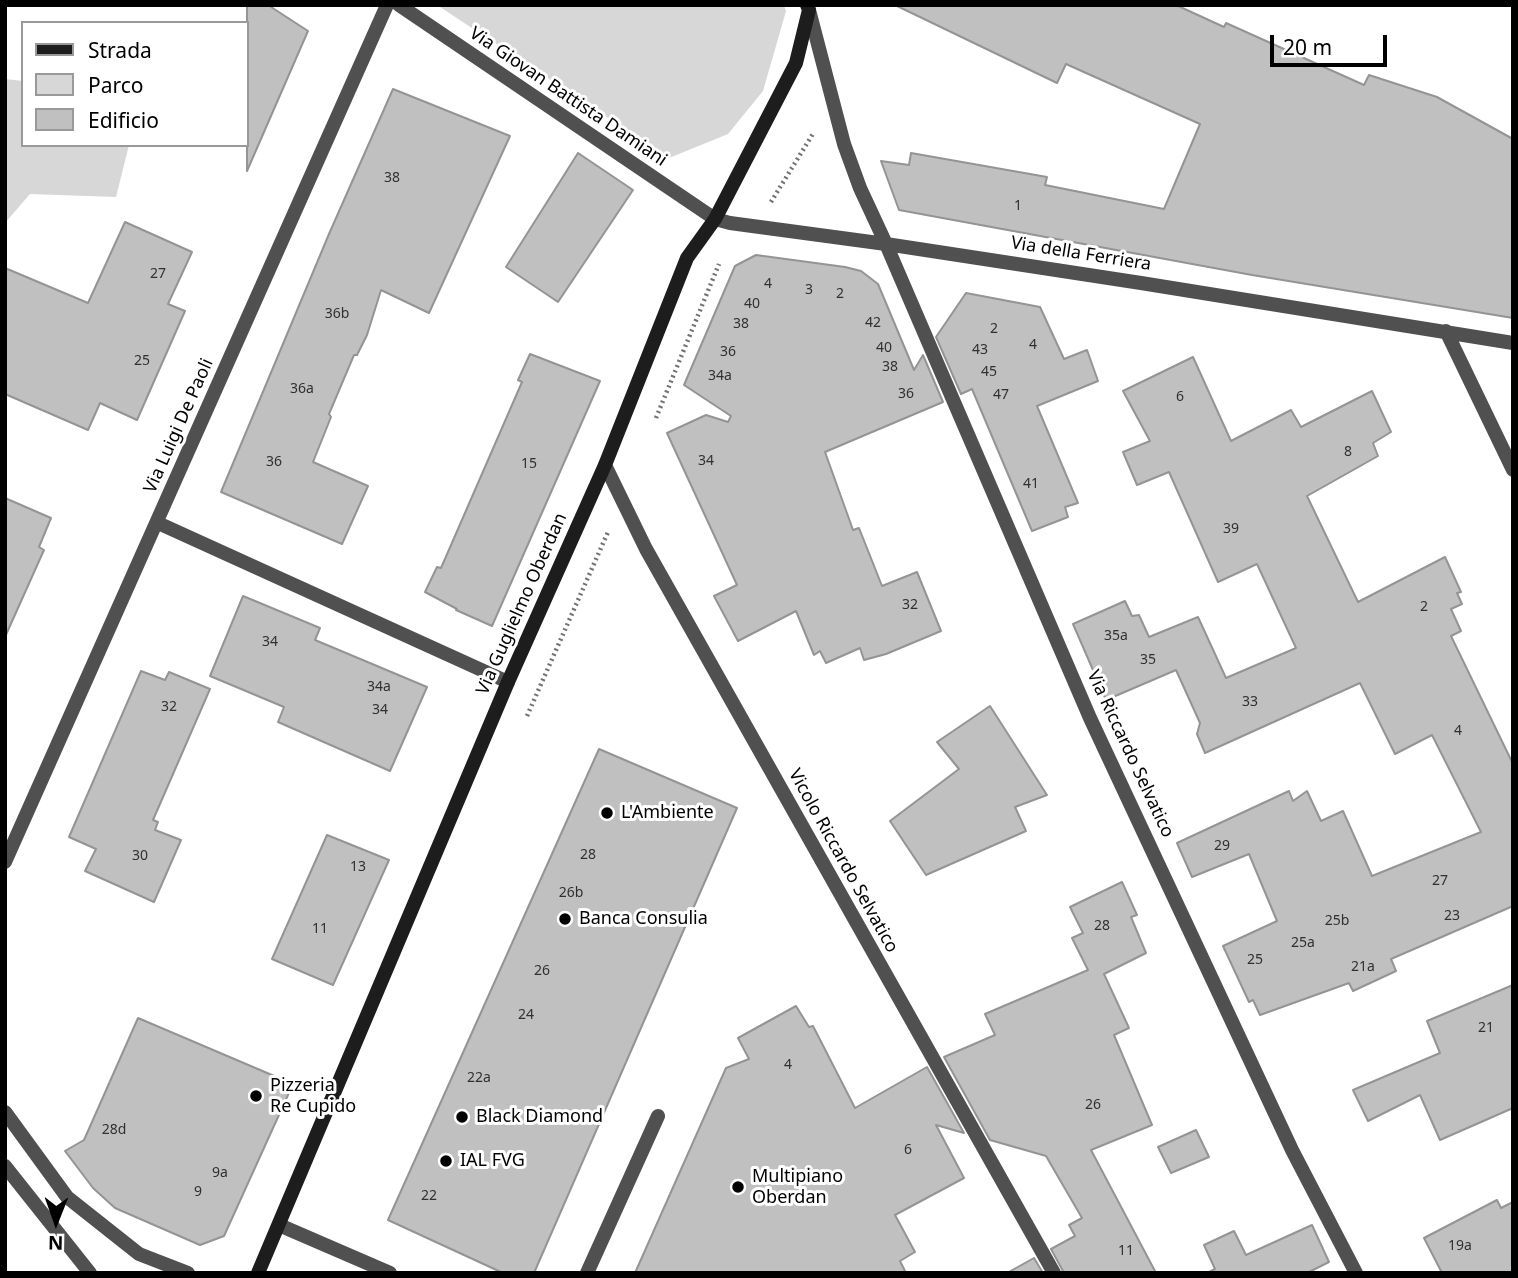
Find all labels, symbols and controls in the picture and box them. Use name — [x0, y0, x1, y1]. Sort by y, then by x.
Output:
legend — [21, 21, 248, 147]
scale bar — [1273, 21, 1390, 65]
street label: Via Giovan Battista Damiani — [465, 23, 671, 171]
text: 20 m — [1283, 33, 1332, 61]
text: Strada — [88, 36, 152, 64]
text: Parco — [88, 71, 144, 99]
text: Edificio — [88, 106, 159, 134]
house number: 38 — [384, 170, 400, 186]
house number: 1 — [1014, 198, 1022, 214]
street label: Via della Ferriera — [1009, 232, 1153, 276]
house number: 27 — [150, 266, 166, 282]
house number: 4 — [764, 276, 772, 292]
house number: 3 — [805, 282, 813, 298]
house number: 2 — [836, 286, 844, 302]
house number: 40 — [744, 296, 760, 312]
house number: 36b — [325, 306, 349, 322]
house number: 42 — [865, 315, 881, 331]
house number: 38 — [733, 316, 749, 332]
house number: 2 — [990, 321, 998, 337]
house number: 4 — [1029, 337, 1037, 353]
house number: 40 — [876, 340, 892, 356]
house number: 43 — [972, 342, 988, 358]
house number: 36 — [720, 344, 736, 360]
house number: 25 — [134, 353, 150, 369]
street label: Via Luigi De Paoli — [140, 355, 218, 497]
house number: 38 — [882, 359, 898, 375]
house number: 45 — [981, 364, 997, 380]
house number: 34a — [708, 368, 732, 384]
house number: 36a — [290, 381, 314, 397]
house number: 36 — [898, 386, 914, 402]
house number: 47 — [993, 387, 1009, 403]
house number: 6 — [1176, 389, 1184, 405]
house number: 8 — [1344, 444, 1352, 460]
house number: 34 — [698, 453, 714, 469]
house number: 36 — [266, 454, 282, 470]
house number: 15 — [521, 456, 537, 472]
house number: 41 — [1023, 476, 1039, 492]
street label: Via Guglielmo Oberdan — [472, 510, 572, 698]
house number: 39 — [1223, 521, 1239, 537]
house number: 32 — [902, 597, 918, 613]
house number: 2 — [1420, 599, 1428, 615]
house number: 35a — [1104, 628, 1128, 644]
house number: 34 — [262, 634, 278, 650]
house number: 35 — [1140, 652, 1156, 668]
street label: Via Riccardo Selvatico — [1082, 667, 1178, 841]
house number: 34a — [367, 679, 391, 695]
house number: 33 — [1242, 694, 1258, 710]
house number: 32 — [161, 699, 177, 715]
house number: 34 — [372, 702, 388, 718]
house number: 4 — [1454, 723, 1462, 739]
street label: Vicolo Riccardo Selvatico — [783, 765, 903, 957]
place label: L'Ambiente — [621, 802, 714, 824]
marker: L'Ambiente — [599, 805, 615, 821]
house number: 29 — [1214, 838, 1230, 854]
house number: 28 — [580, 847, 596, 863]
house number: 30 — [132, 848, 148, 864]
house number: 13 — [350, 859, 366, 875]
house number: 27 — [1432, 873, 1448, 889]
house number: 26b — [559, 885, 583, 901]
place label: Banca Consulia — [579, 908, 708, 930]
house number: 23 — [1444, 908, 1460, 924]
marker: Banca Consulia — [557, 911, 573, 927]
house number: 25b — [1325, 913, 1349, 929]
house number: 28 — [1094, 918, 1110, 934]
house number: 11 — [312, 921, 328, 937]
house number: 25a — [1291, 935, 1315, 951]
house number: 25 — [1247, 952, 1263, 968]
house number: 21a — [1351, 959, 1375, 975]
house number: 26 — [534, 963, 550, 979]
house number: 24 — [518, 1007, 534, 1023]
house number: 21 — [1478, 1020, 1494, 1036]
house number: 4 — [784, 1057, 792, 1073]
house number: 22a — [467, 1070, 491, 1086]
place label: Pizzeria Re Cupido — [270, 1075, 356, 1118]
marker: Pizzeria Re Cupido — [248, 1088, 264, 1104]
house number: 26 — [1085, 1097, 1101, 1113]
place label: Black Diamond — [476, 1106, 603, 1128]
marker: Black Diamond — [454, 1109, 470, 1125]
house number: 28d — [102, 1122, 126, 1138]
house number: 6 — [904, 1142, 912, 1158]
place label: IAL FVG — [460, 1150, 525, 1172]
marker: IAL FVG — [438, 1153, 454, 1169]
house number: 9a — [212, 1165, 228, 1181]
place label: Multipiano Oberdan — [752, 1166, 843, 1208]
marker: Multipiano Oberdan — [730, 1179, 746, 1195]
house number: 9 — [194, 1184, 202, 1200]
north arrow — [21, 1187, 91, 1257]
house number: 22 — [421, 1188, 437, 1204]
text: N — [48, 1230, 64, 1256]
house number: 19a — [1448, 1238, 1472, 1254]
house number: 11 — [1118, 1243, 1134, 1259]

